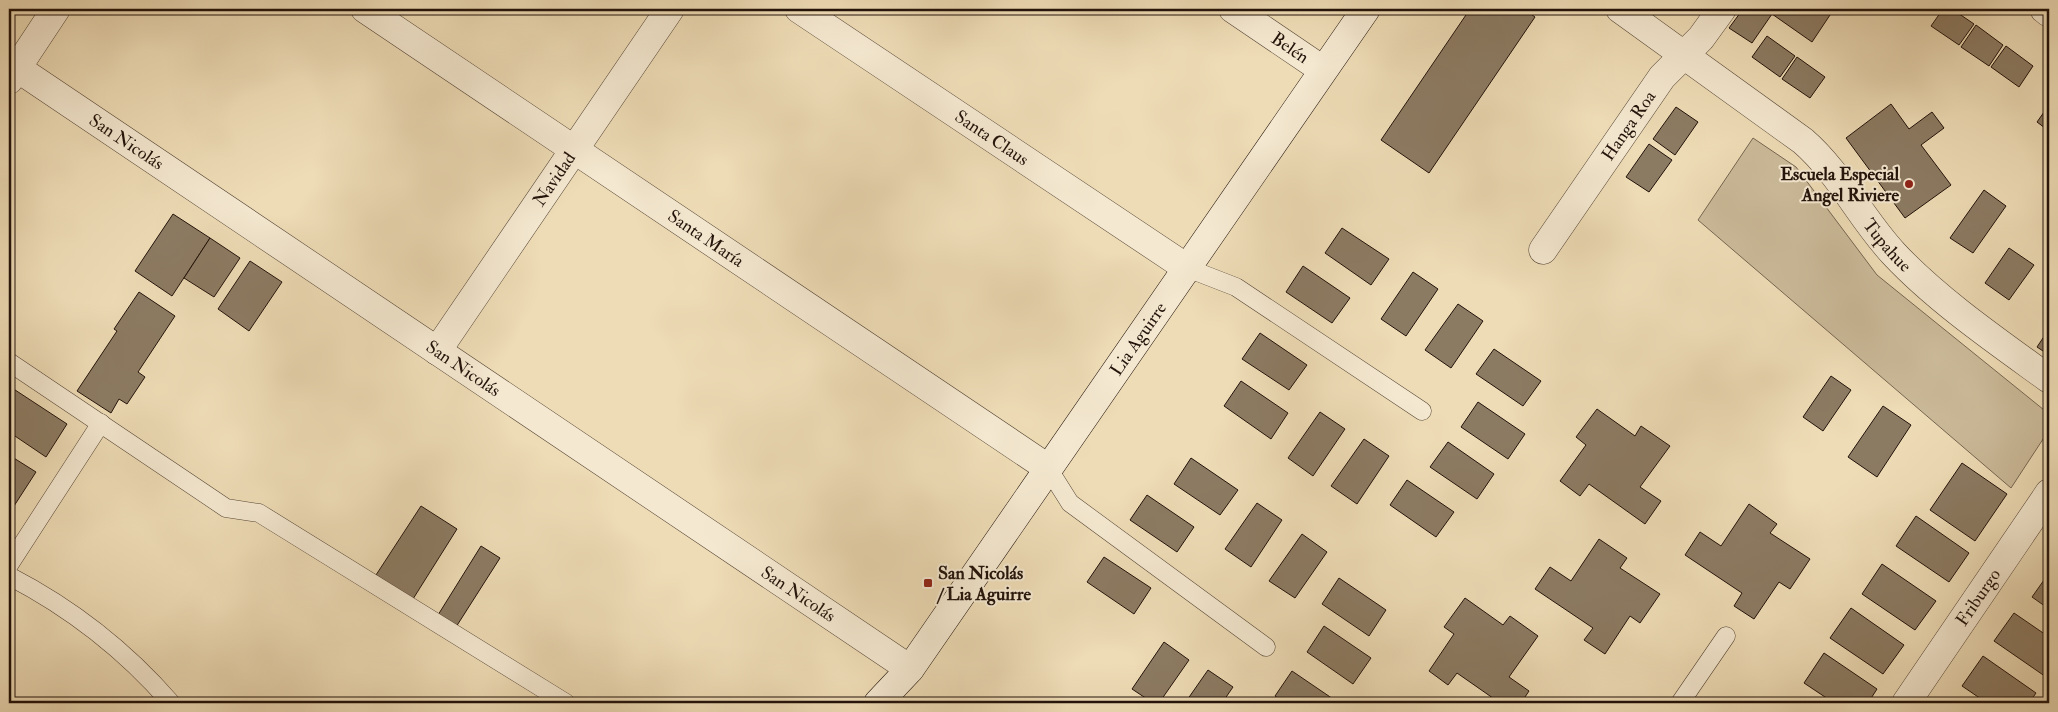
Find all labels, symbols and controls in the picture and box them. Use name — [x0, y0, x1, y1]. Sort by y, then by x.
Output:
street label: Belén — [1267, 27, 1313, 69]
street label: Hanga Roa — [1596, 86, 1661, 165]
street label: Santa Claus — [950, 105, 1033, 171]
street label: San Nicolás — [85, 108, 168, 175]
street label: Navidad — [528, 148, 581, 211]
place label: Escuela Especial Angel Riviere — [1780, 163, 1899, 207]
marker: Escuela Especial Angel Riviere — [1903, 178, 1915, 190]
street label: Santa María — [663, 204, 749, 272]
street label: Tupahue — [1858, 214, 1917, 277]
street label: Lia Aguirre — [1105, 297, 1172, 380]
street label: San Nicolás — [422, 335, 505, 402]
street label: San Nicolás — [757, 561, 840, 627]
place label: San Nicolás / Lia Aguirre — [936, 562, 1031, 606]
street label: Friburgo — [1950, 564, 2006, 630]
marker: San Nicolás / Lia Aguirre — [922, 577, 934, 589]

